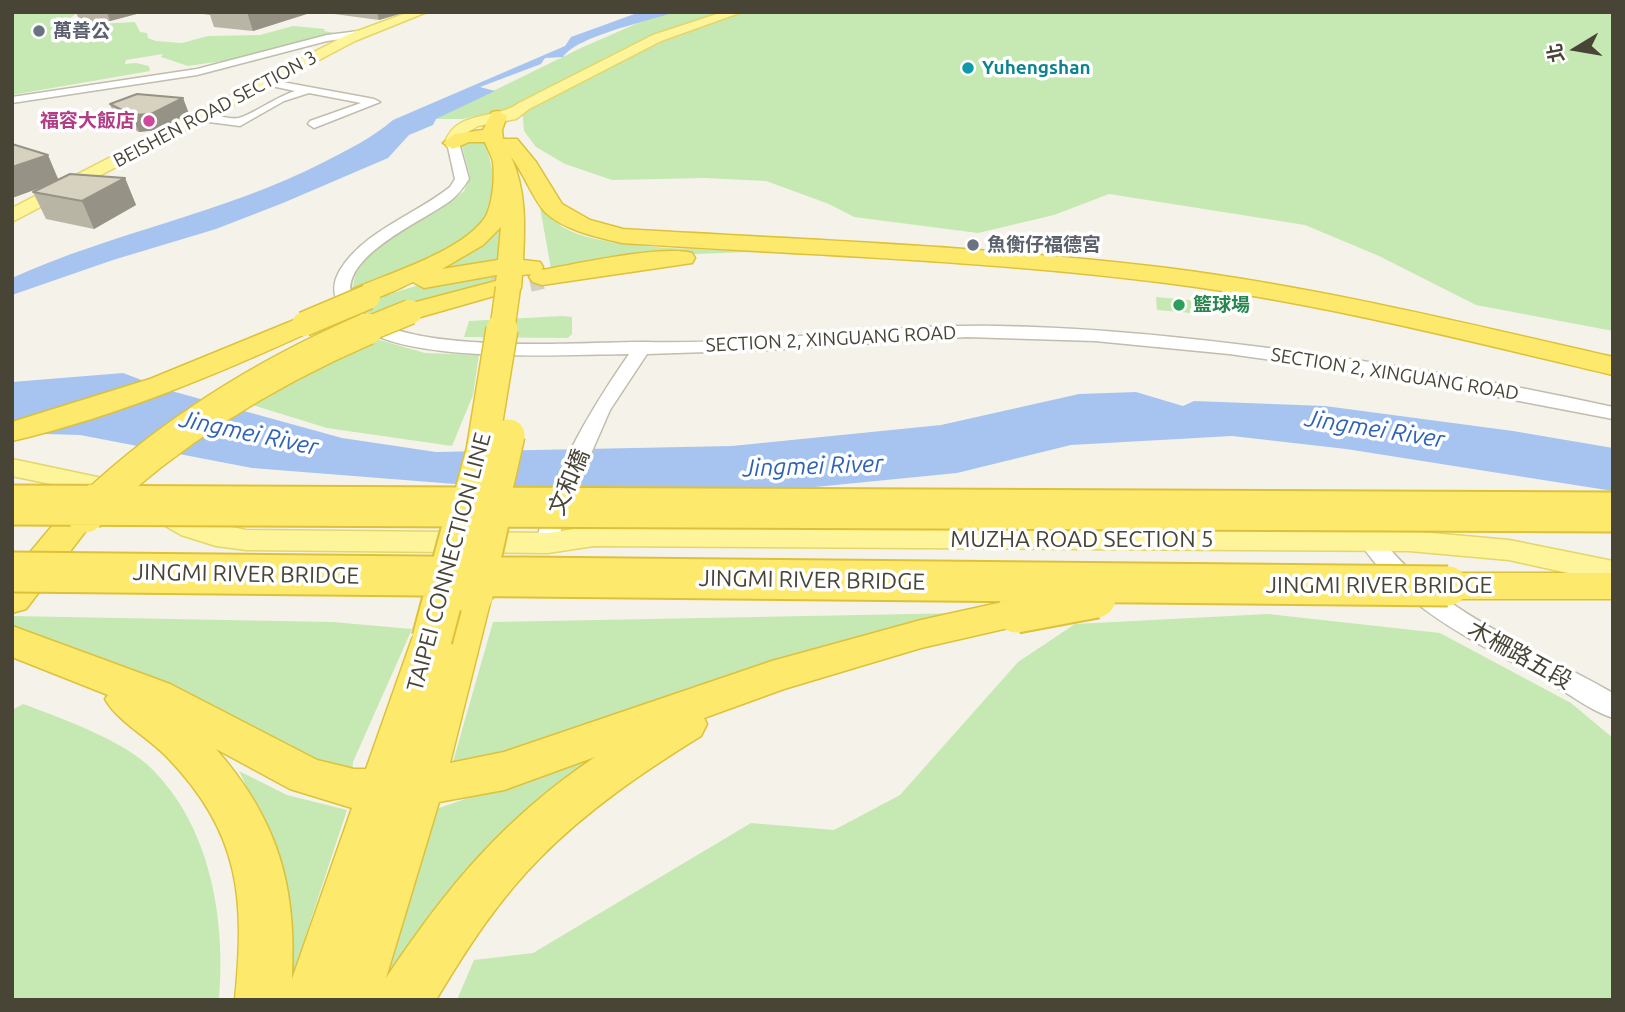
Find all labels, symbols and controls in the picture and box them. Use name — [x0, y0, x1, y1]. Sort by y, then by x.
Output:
north arrow — [1541, 14, 1611, 84]
place label: 萬善公 — [53, 20, 110, 42]
marker: 萬善公 — [31, 23, 47, 39]
text: 北 — [1543, 42, 1568, 64]
street label: BEISHEN ROAD SECTION 3 — [109, 46, 321, 172]
place label: Yuhengshan — [982, 57, 1091, 79]
marker: Yuhengshan — [960, 60, 976, 76]
place label: 福容大飯店 — [40, 110, 135, 132]
marker: 福容大飯店 — [141, 113, 157, 129]
place label: 魚衡仔福德宮 — [987, 234, 1101, 256]
marker: 魚衡仔福德宮 — [965, 237, 981, 253]
place label: 籃球場 — [1193, 294, 1250, 316]
marker: 籃球場 — [1171, 297, 1187, 313]
street label: SECTION 2, XINGUANG ROAD — [705, 321, 957, 357]
street label: SECTION 2, XINGUANG ROAD — [1269, 343, 1521, 405]
water label: Jingmei River — [177, 404, 321, 462]
water label: Jingmei River — [1303, 404, 1447, 454]
street label: TAIPEI CONNECTION LINE — [401, 430, 497, 694]
street label: 文和橋 — [543, 445, 595, 519]
water label: Jingmei River — [742, 449, 884, 483]
street label: MUZHA ROAD SECTION 5 — [950, 525, 1214, 553]
street label: JINGMI RIVER BRIDGE — [132, 558, 360, 590]
street label: JINGMI RIVER BRIDGE — [698, 564, 926, 596]
street label: JINGMI RIVER BRIDGE — [1266, 571, 1492, 599]
street label: 木柵路五段 — [1463, 615, 1577, 695]

